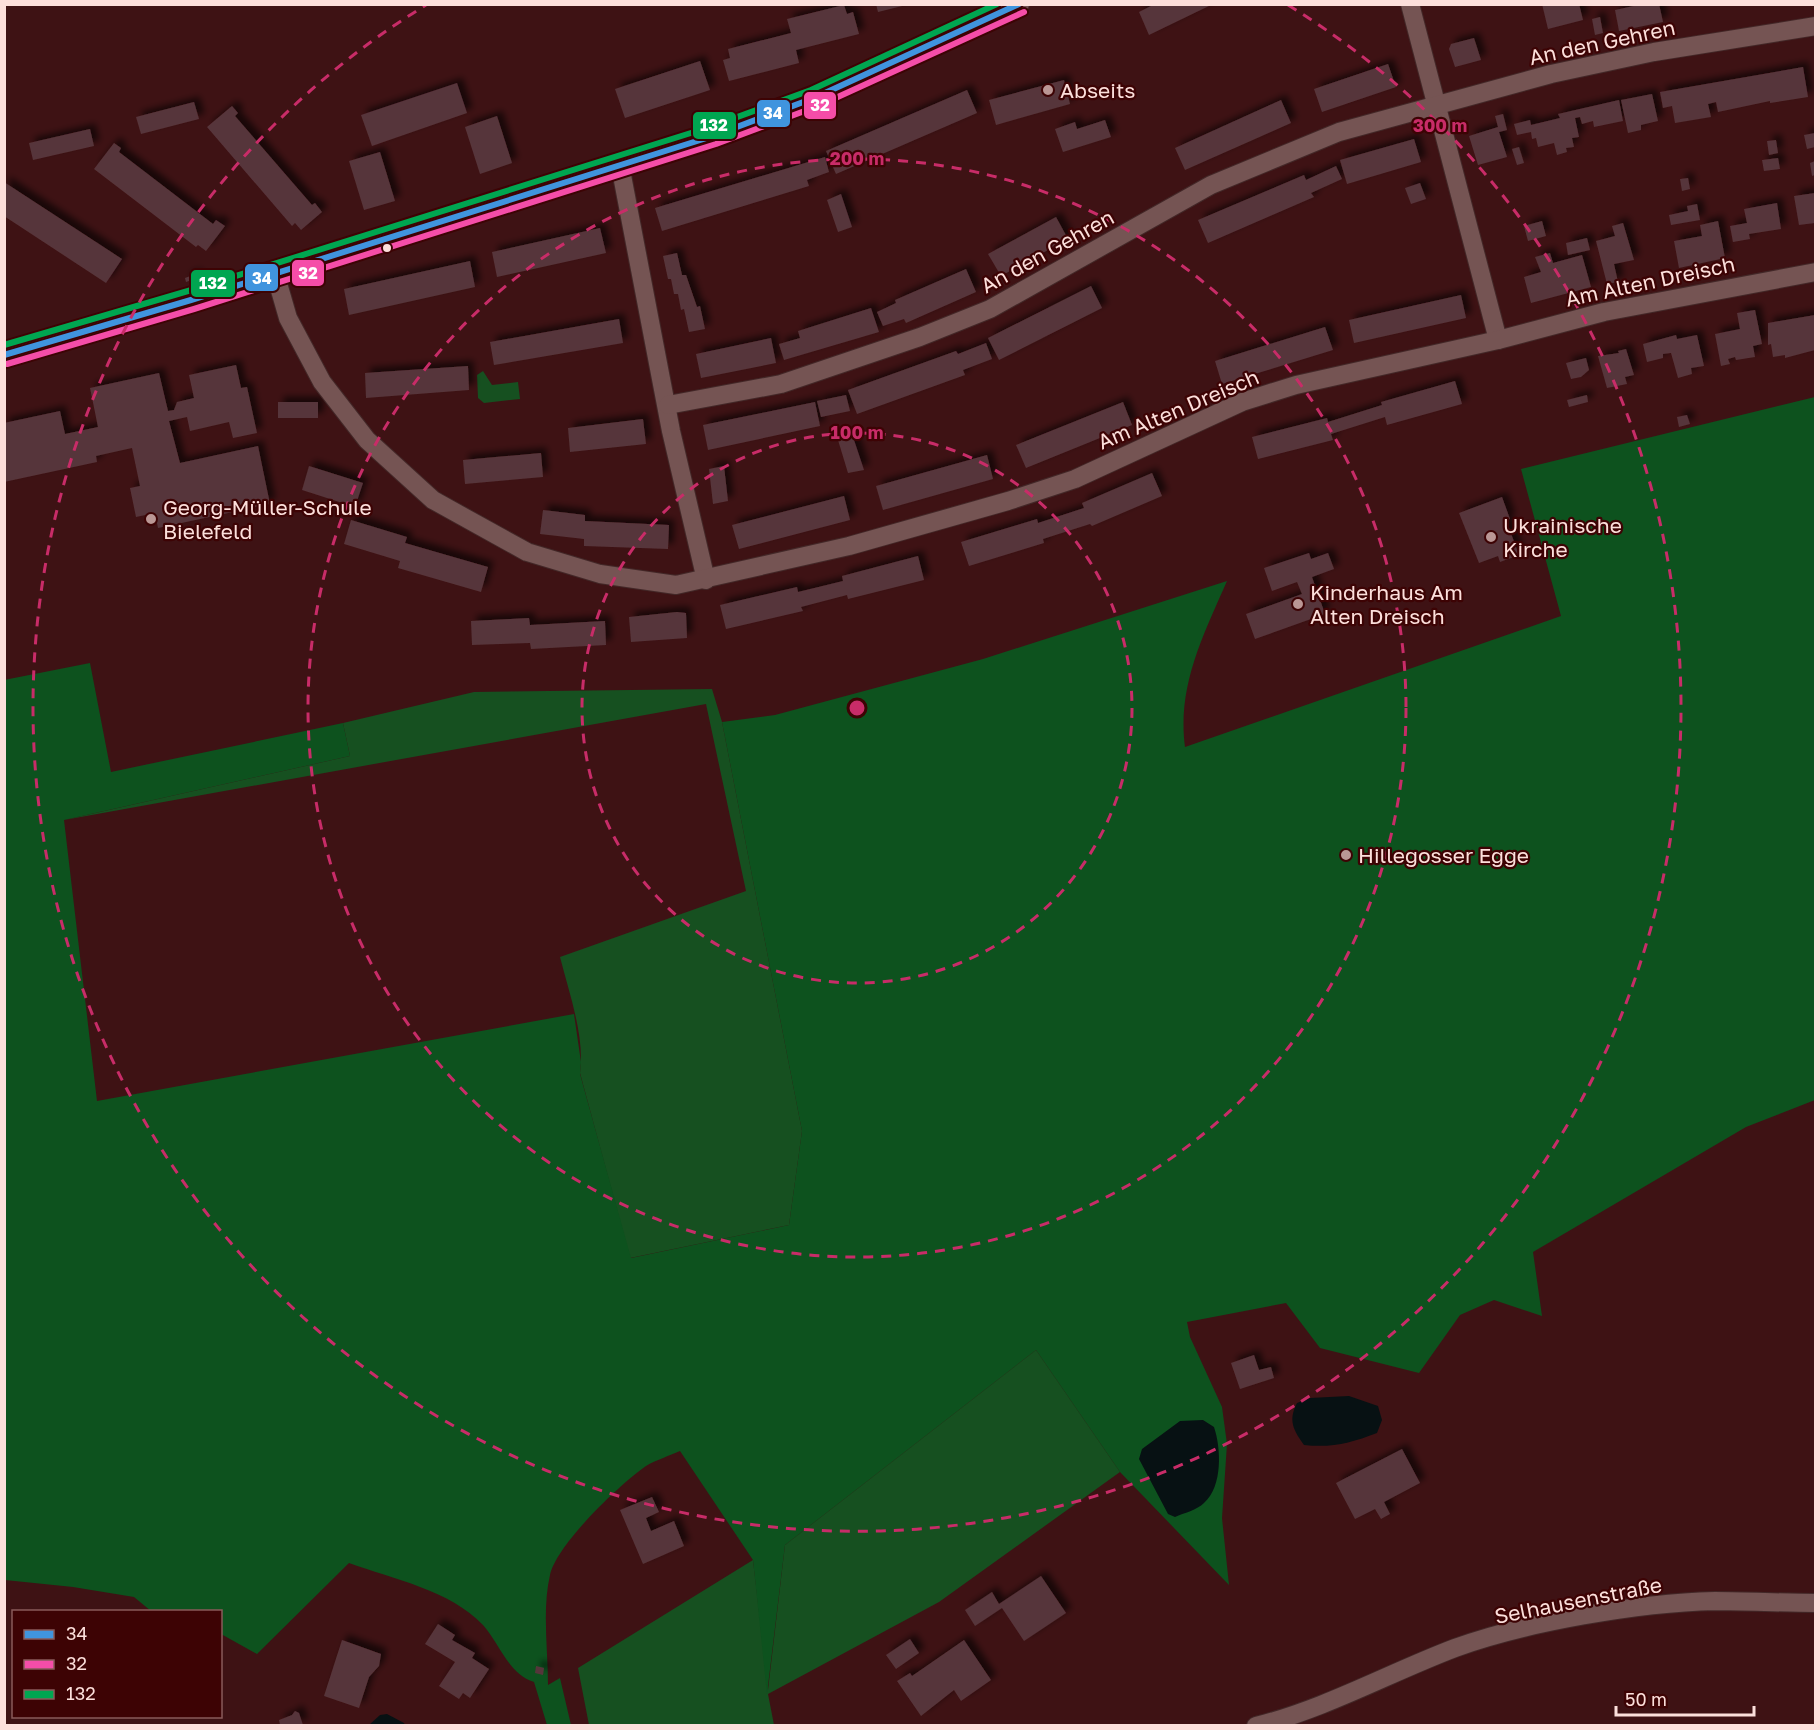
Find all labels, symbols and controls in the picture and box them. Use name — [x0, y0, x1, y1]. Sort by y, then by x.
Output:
street label: An den Gehren — [1527, 14, 1677, 70]
place label: Abseits — [1060, 77, 1135, 103]
marker: Abseits — [1041, 83, 1055, 97]
line badge: 32 — [803, 91, 837, 120]
text: 32 — [810, 95, 830, 115]
line badge: 34 — [756, 99, 791, 128]
text: 34 — [763, 103, 783, 123]
line badge: 132 — [692, 111, 737, 140]
text: 300 m — [1413, 114, 1467, 136]
text: 132 — [700, 115, 728, 135]
text: 200 m — [830, 147, 884, 169]
street label: An den Gehren — [976, 204, 1118, 298]
unlabelled marker — [381, 242, 393, 254]
street label: Am Alten Dreisch — [1563, 250, 1737, 312]
line badge: 32 — [291, 259, 325, 287]
line badge: 34 — [244, 263, 279, 292]
text: 32 — [298, 263, 318, 283]
text: 34 — [252, 268, 272, 288]
line badge: 132 — [190, 269, 236, 298]
text: 132 — [199, 273, 227, 293]
street label: Am Alten Dreisch — [1093, 363, 1263, 455]
text: 100 m — [831, 421, 883, 443]
place label: Georg-Müller-Schule Bielefeld — [163, 494, 372, 544]
marker: Georg-Müller-Schule Bielefeld — [144, 512, 158, 526]
place label: Ukrainische Kirche — [1503, 512, 1622, 562]
marker: Ukrainische Kirche — [1484, 530, 1498, 544]
place label: Kinderhaus Am Alten Dreisch — [1310, 579, 1463, 629]
marker: Kinderhaus Am Alten Dreisch — [1291, 597, 1305, 611]
centre of rings — [847, 698, 867, 718]
place label: Hillegosser Egge — [1358, 842, 1529, 868]
marker: Hillegosser Egge — [1339, 848, 1353, 862]
street label: Selhausenstraße — [1492, 1571, 1664, 1629]
legend — [12, 1610, 222, 1718]
text: 34 — [66, 1622, 88, 1644]
text: 32 — [66, 1652, 87, 1674]
scale bar — [1616, 1679, 1754, 1717]
text: 132 — [66, 1682, 96, 1704]
text: 50 m — [1625, 1688, 1667, 1710]

